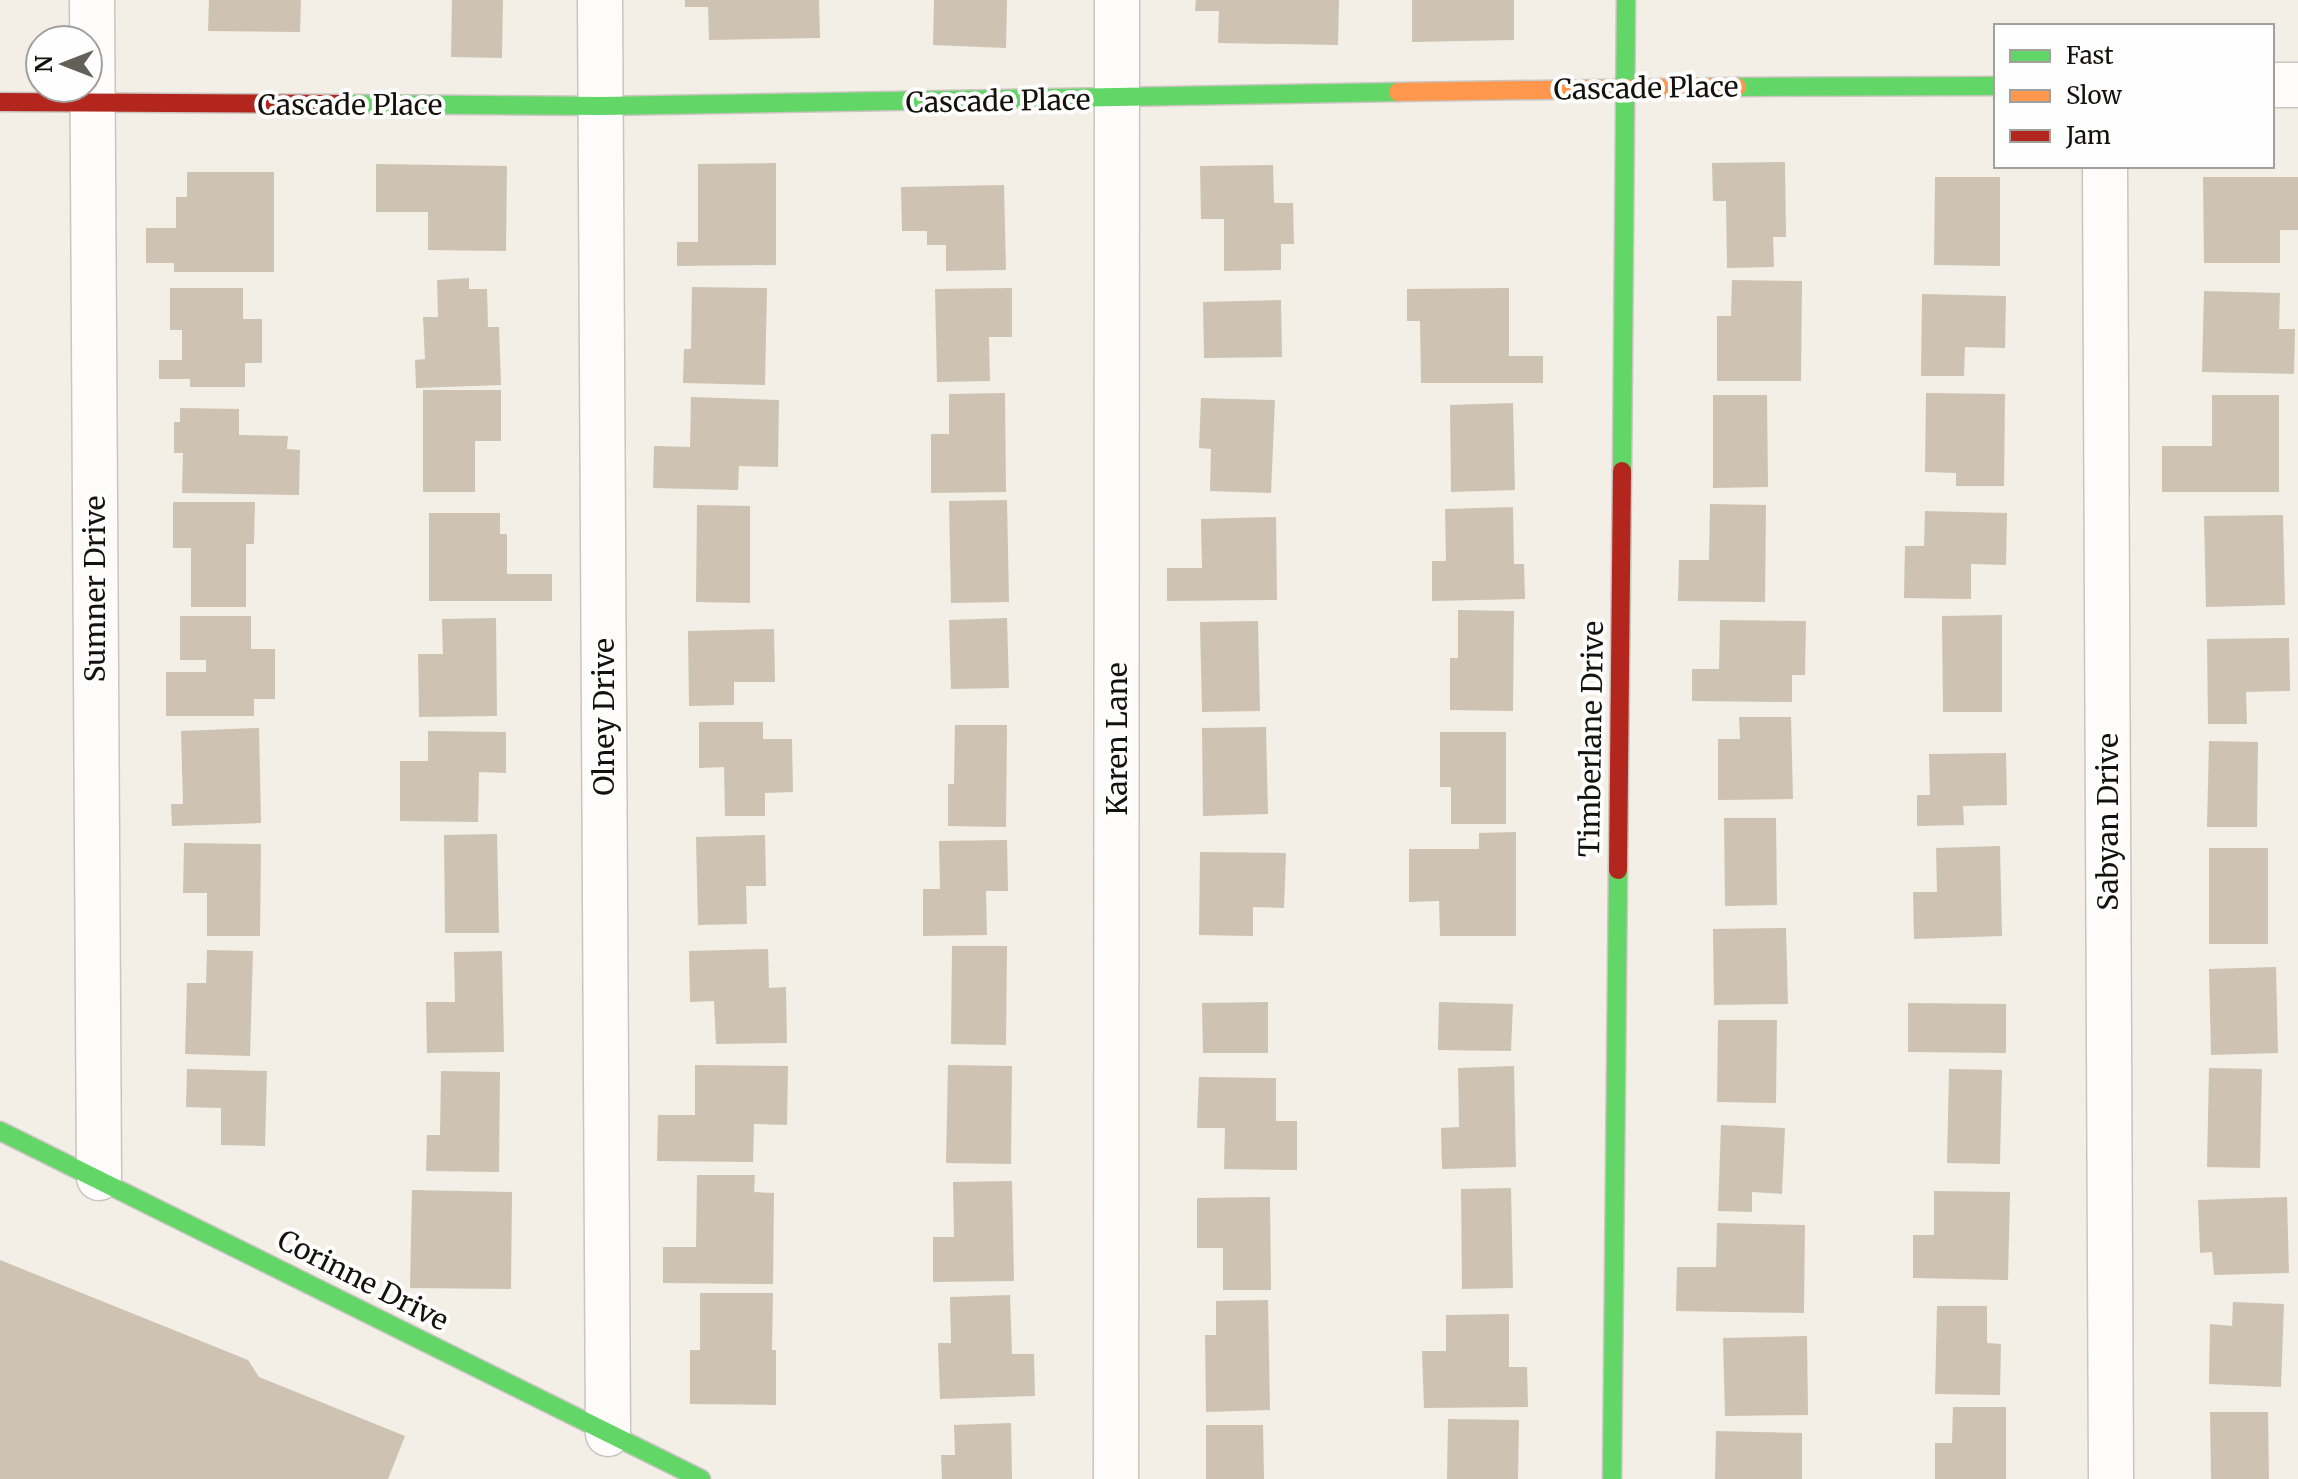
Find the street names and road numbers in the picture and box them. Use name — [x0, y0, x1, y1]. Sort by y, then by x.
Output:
street label: Cascade Place — [1553, 68, 1739, 108]
street label: Cascade Place — [905, 81, 1091, 121]
street label: Cascade Place — [258, 87, 442, 123]
street label: Sumner Drive — [77, 496, 113, 682]
street label: Timberlane Drive — [1571, 621, 1611, 857]
street label: Olney Drive — [586, 638, 622, 796]
street label: Karen Lane — [1099, 662, 1135, 816]
street label: Sabyan Drive — [2090, 733, 2126, 911]
street label: Corinne Drive — [272, 1222, 454, 1338]

